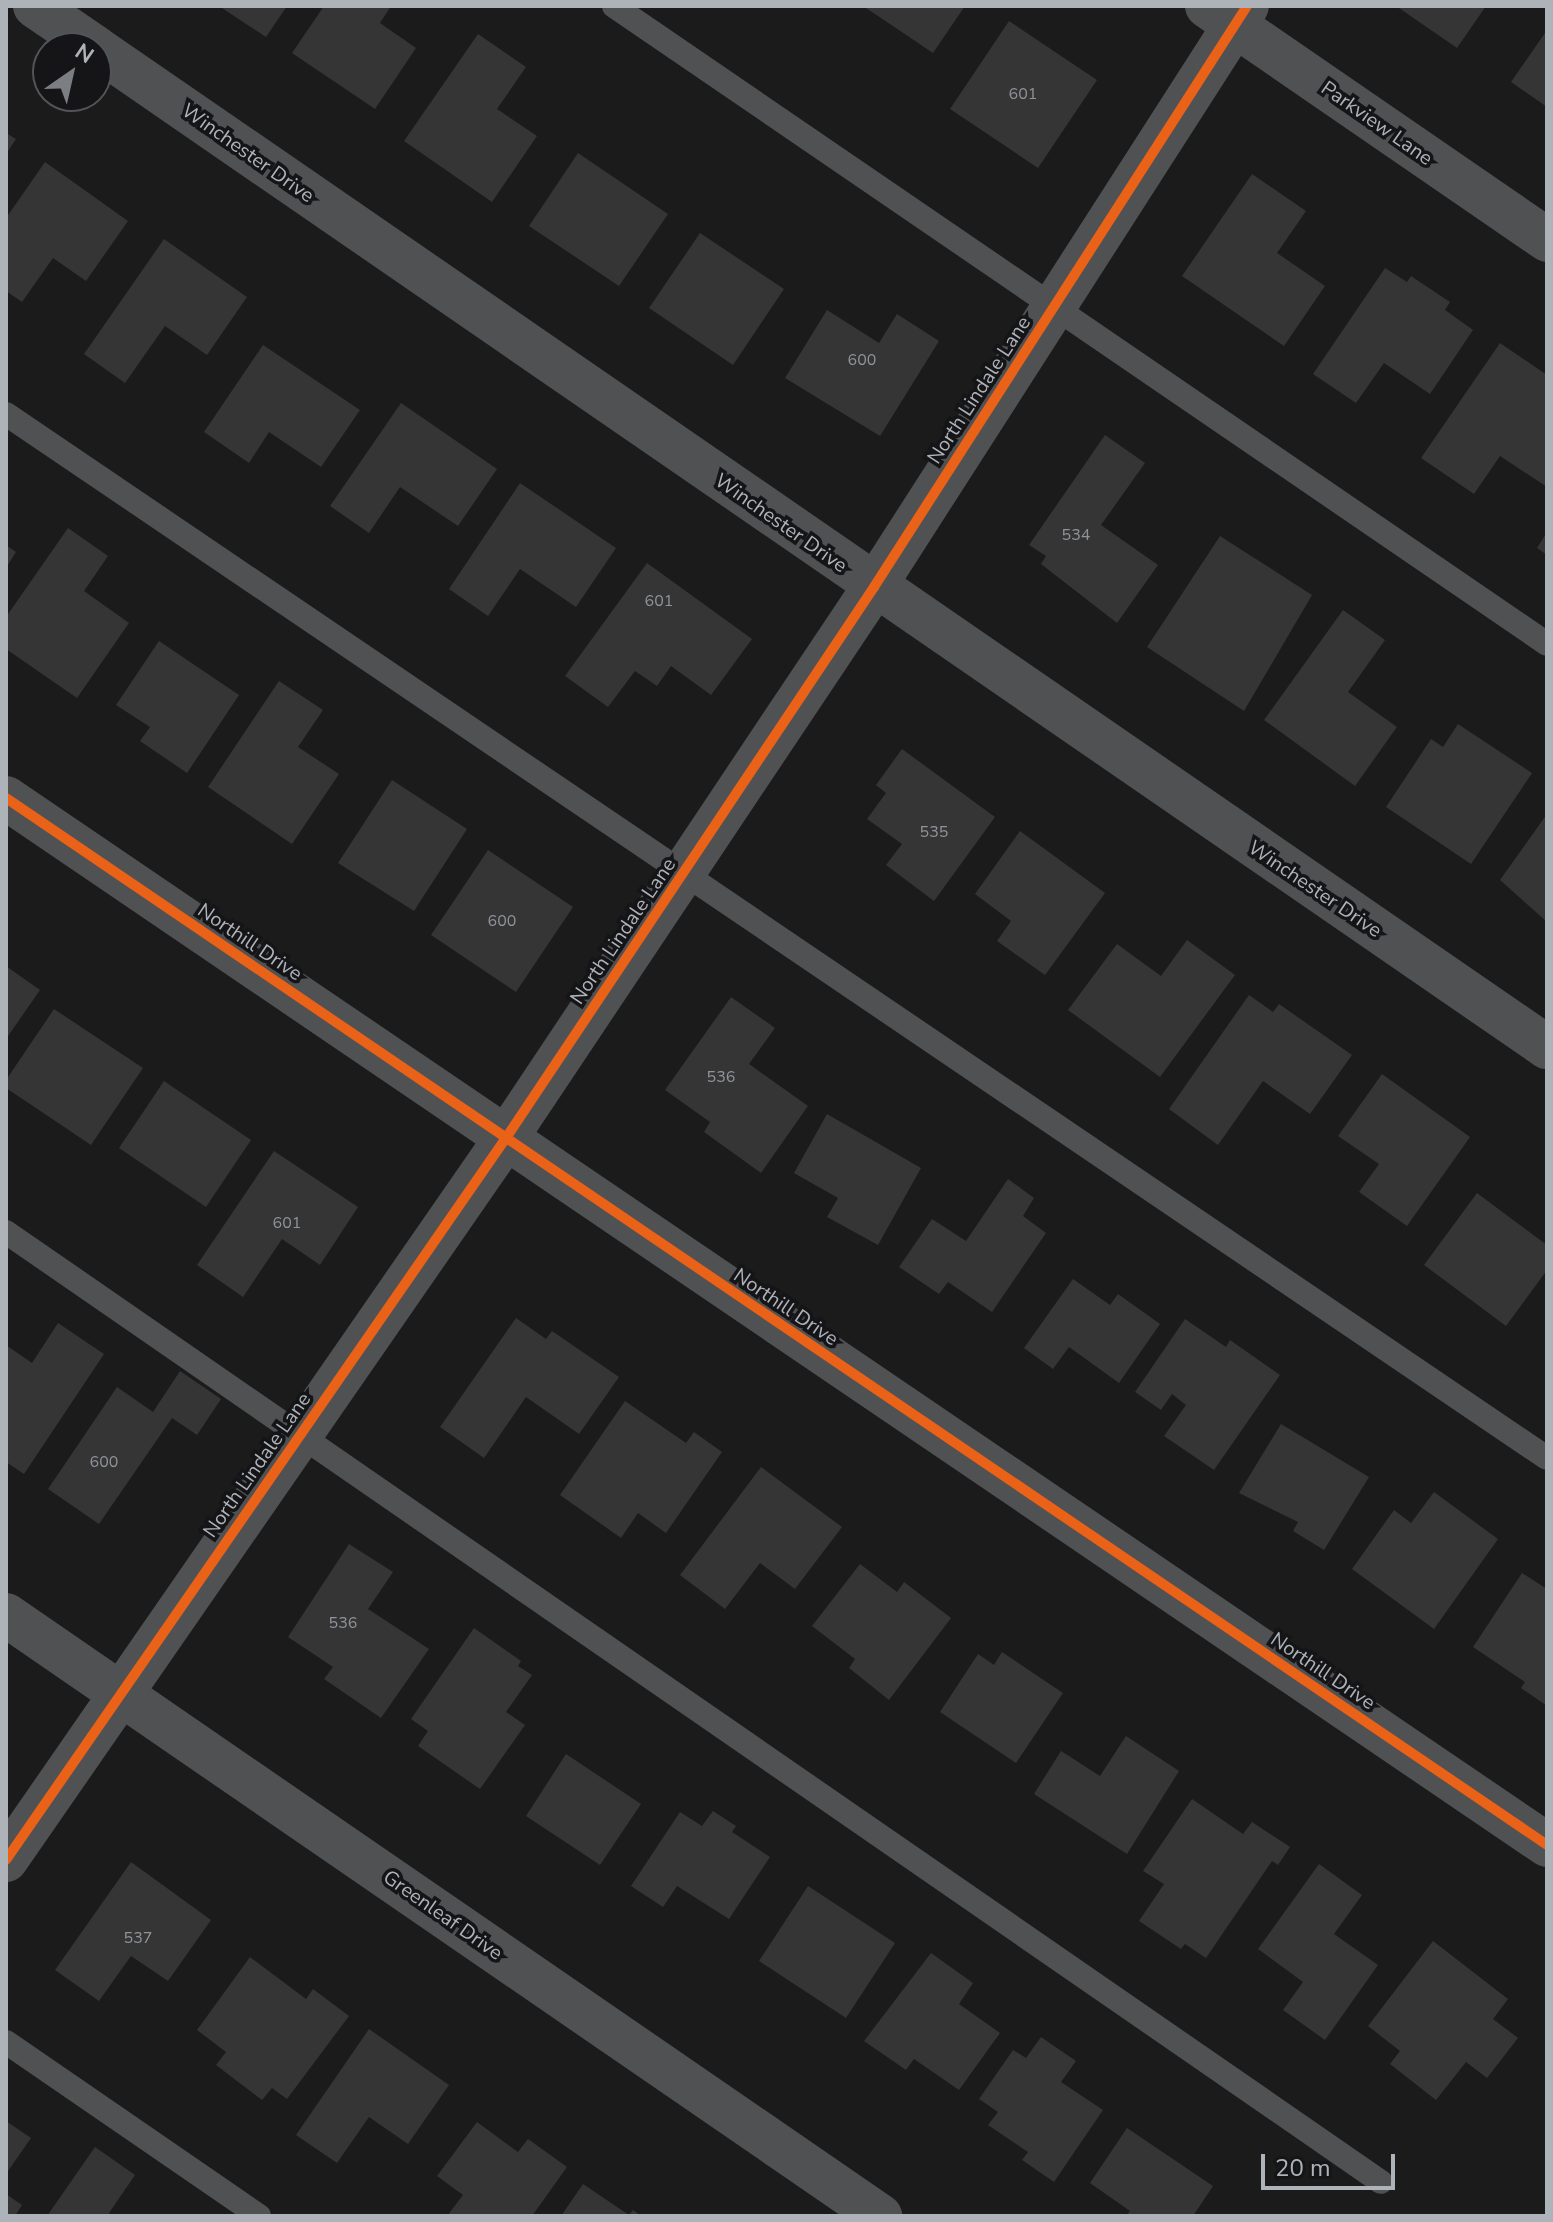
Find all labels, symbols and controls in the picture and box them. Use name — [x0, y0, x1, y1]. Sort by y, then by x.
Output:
north arrow — [32, 32, 112, 112]
text: N — [69, 37, 100, 71]
street label: Parkview Lane — [1317, 76, 1437, 170]
house number: 601 — [1009, 84, 1037, 104]
street label: Winchester Drive — [177, 98, 319, 208]
street label: North Lindale Lane — [922, 312, 1036, 468]
house number: 600 — [848, 350, 876, 370]
street label: Winchester Drive — [710, 468, 852, 578]
house number: 534 — [1062, 525, 1090, 545]
house number: 601 — [645, 591, 673, 611]
house number: 535 — [920, 822, 948, 842]
street label: Winchester Drive — [1244, 835, 1386, 943]
street label: North Lindale Lane — [565, 853, 681, 1009]
street label: Northill Drive — [193, 898, 307, 986]
house number: 600 — [488, 911, 516, 931]
house number: 536 — [707, 1067, 735, 1087]
house number: 601 — [273, 1213, 301, 1233]
street label: Northill Drive — [729, 1263, 843, 1351]
street label: North Lindale Lane — [198, 1388, 316, 1542]
house number: 600 — [90, 1452, 118, 1472]
house number: 536 — [329, 1613, 357, 1633]
street label: Northill Drive — [1266, 1627, 1380, 1715]
street label: Greenleaf Drive — [379, 1865, 507, 1965]
house number: 537 — [124, 1928, 152, 1948]
scale bar — [1265, 2138, 1399, 2188]
text: 20 m — [1275, 2152, 1331, 2184]

